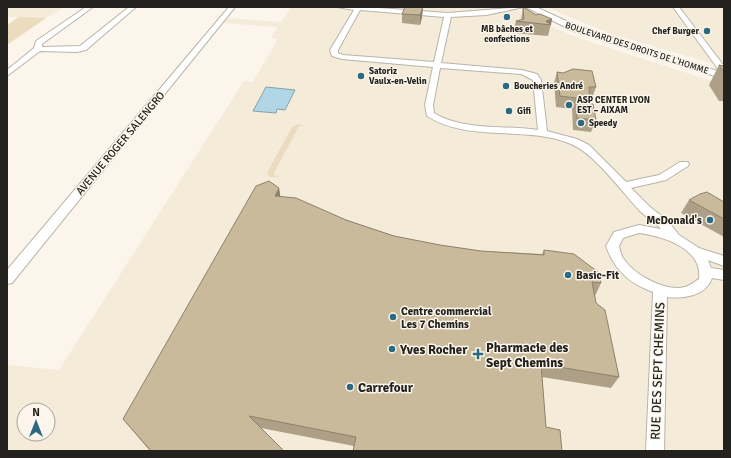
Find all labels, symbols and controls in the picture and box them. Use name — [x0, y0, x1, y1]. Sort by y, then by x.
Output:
marker: MB bâches et confections — [502, 12, 512, 22]
street label: BOULEVARD DES DROITS DE L'HOMME — [564, 20, 710, 77]
place label: MB bâches et confections — [481, 24, 534, 45]
place label: Chef Burger — [652, 26, 699, 37]
marker: Chef Burger — [702, 26, 712, 36]
place label: Satoriz Vaulx-en-Velin — [369, 66, 427, 87]
marker: Satoriz Vaulx-en-Velin — [356, 71, 366, 81]
marker: Boucheries André — [501, 81, 511, 91]
place label: Boucheries André — [514, 81, 584, 92]
street label: AVENUE ROGER SALENGRO — [73, 89, 168, 198]
place label: ASP CENTER LYON EST – AIXAM — [577, 95, 650, 116]
marker: ASP CENTER LYON EST – AIXAM — [564, 100, 574, 110]
marker: Gifi — [504, 106, 514, 116]
place label: Gifi — [517, 106, 531, 117]
marker: Speedy — [576, 118, 586, 128]
place label: Speedy — [589, 118, 618, 129]
place label: McDonald's — [646, 214, 702, 227]
marker: McDonald's — [705, 215, 715, 225]
place label: Basic-Fit — [576, 269, 619, 282]
marker: Basic-Fit — [563, 270, 573, 280]
street label: RUE DES SEPT CHEMINS — [648, 302, 668, 440]
place label: Centre commercial Les 7 Chemins — [401, 305, 492, 331]
marker: Centre commercial Les 7 Chemins — [388, 312, 398, 322]
place label: Pharmacie des Sept Chemins — [486, 340, 569, 371]
place label: Yves Rocher — [399, 342, 468, 358]
marker: Yves Rocher — [387, 344, 397, 354]
marker: Pharmacie des Sept Chemins — [473, 349, 483, 359]
place label: Carrefour — [358, 380, 414, 396]
marker: Carrefour — [345, 382, 355, 392]
north arrow — [16, 402, 56, 442]
text: N — [32, 406, 40, 419]

